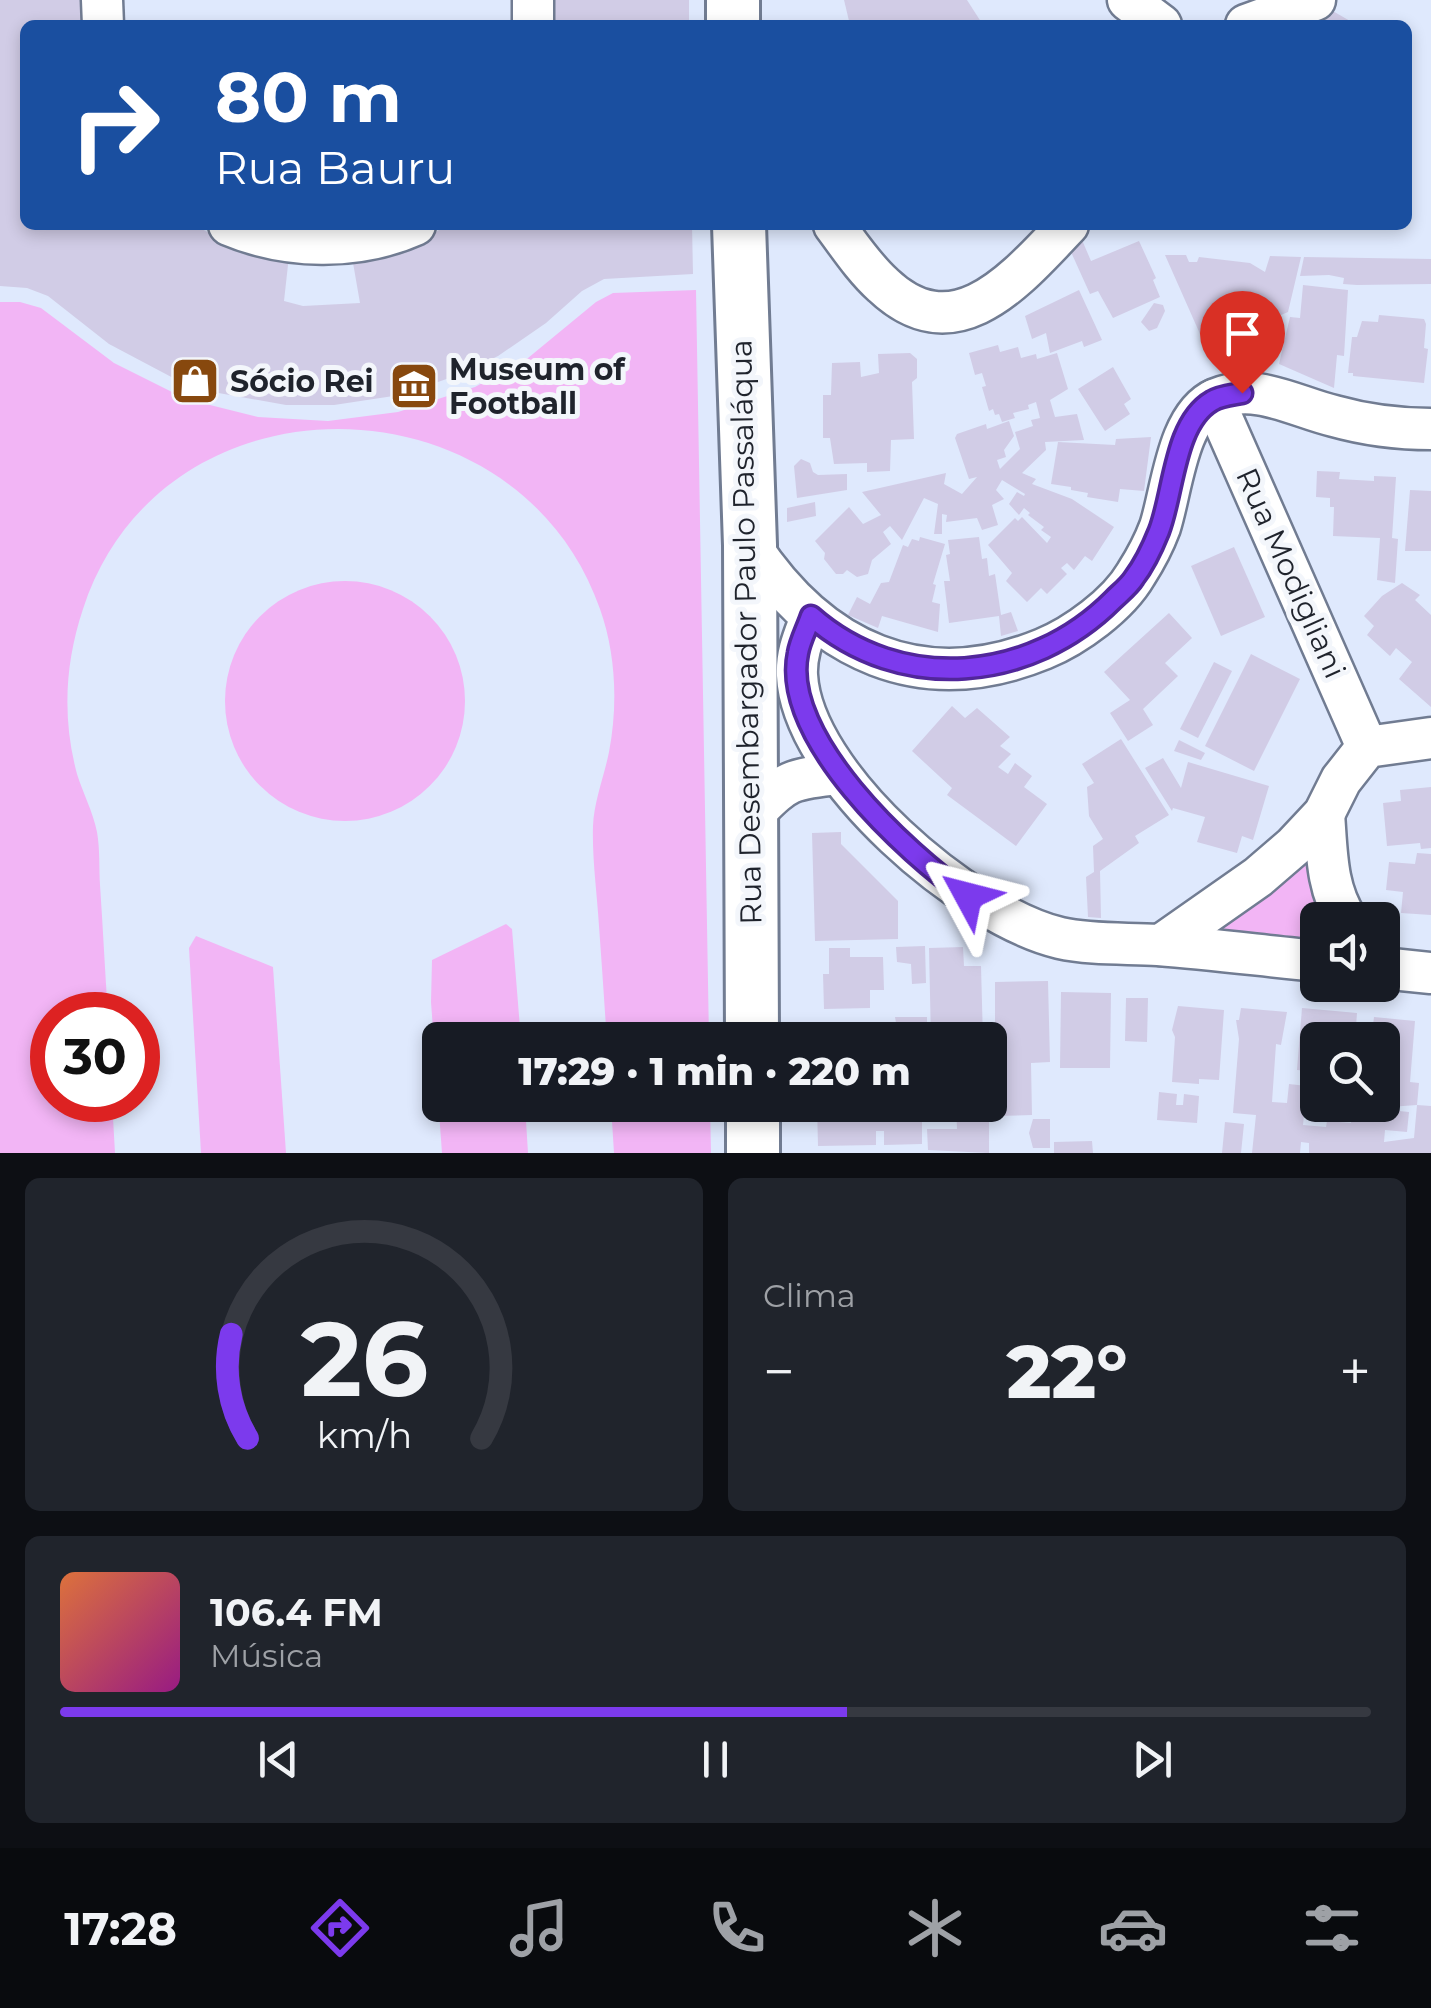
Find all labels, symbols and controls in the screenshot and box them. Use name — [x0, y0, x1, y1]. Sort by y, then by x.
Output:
text: 80 m — [215, 54, 402, 140]
icon: right — [50, 60, 180, 190]
text: Rua Bauru — [215, 140, 455, 195]
pin — [1200, 291, 1285, 394]
icon: arrive — [1215, 306, 1270, 361]
street label: Rua Desembargador Paulo Passaláqua — [722, 339, 770, 925]
place label: Museum of Football — [449, 351, 626, 422]
shop icon: Sócio Rei — [169, 355, 221, 407]
museum icon: Museum of Football — [388, 360, 440, 412]
place label: Sócio Rei — [230, 363, 374, 400]
street label: Rua Modigliani — [1228, 462, 1354, 684]
position arrow — [916, 844, 1020, 948]
map controls — [1300, 902, 1400, 1122]
button: sound — [1300, 902, 1400, 1002]
speed limit sign: 30 — [30, 992, 160, 1122]
button: search — [1300, 1022, 1400, 1122]
text: 17:29 · 1 min · 220 m — [518, 1048, 911, 1095]
text: Clima — [763, 1276, 856, 1315]
text: 26 — [300, 1295, 428, 1422]
text: 22° — [1006, 1325, 1128, 1417]
text: − — [763, 1338, 795, 1405]
text: + — [1339, 1338, 1371, 1405]
text: km/h — [316, 1413, 412, 1457]
text: 106.4 FM — [210, 1589, 383, 1636]
text: Música — [210, 1636, 323, 1675]
icon: previous — [251, 1732, 306, 1787]
icon: pause — [688, 1732, 743, 1787]
icon: next — [1125, 1732, 1180, 1787]
icon: directions — [305, 1893, 375, 1963]
icon: music — [504, 1893, 574, 1963]
icon: phone — [702, 1893, 772, 1963]
icon: climate — [900, 1893, 970, 1963]
icon: car — [1098, 1893, 1168, 1963]
icon: filters — [1297, 1893, 1367, 1963]
text: 17:28 — [64, 1901, 177, 1956]

